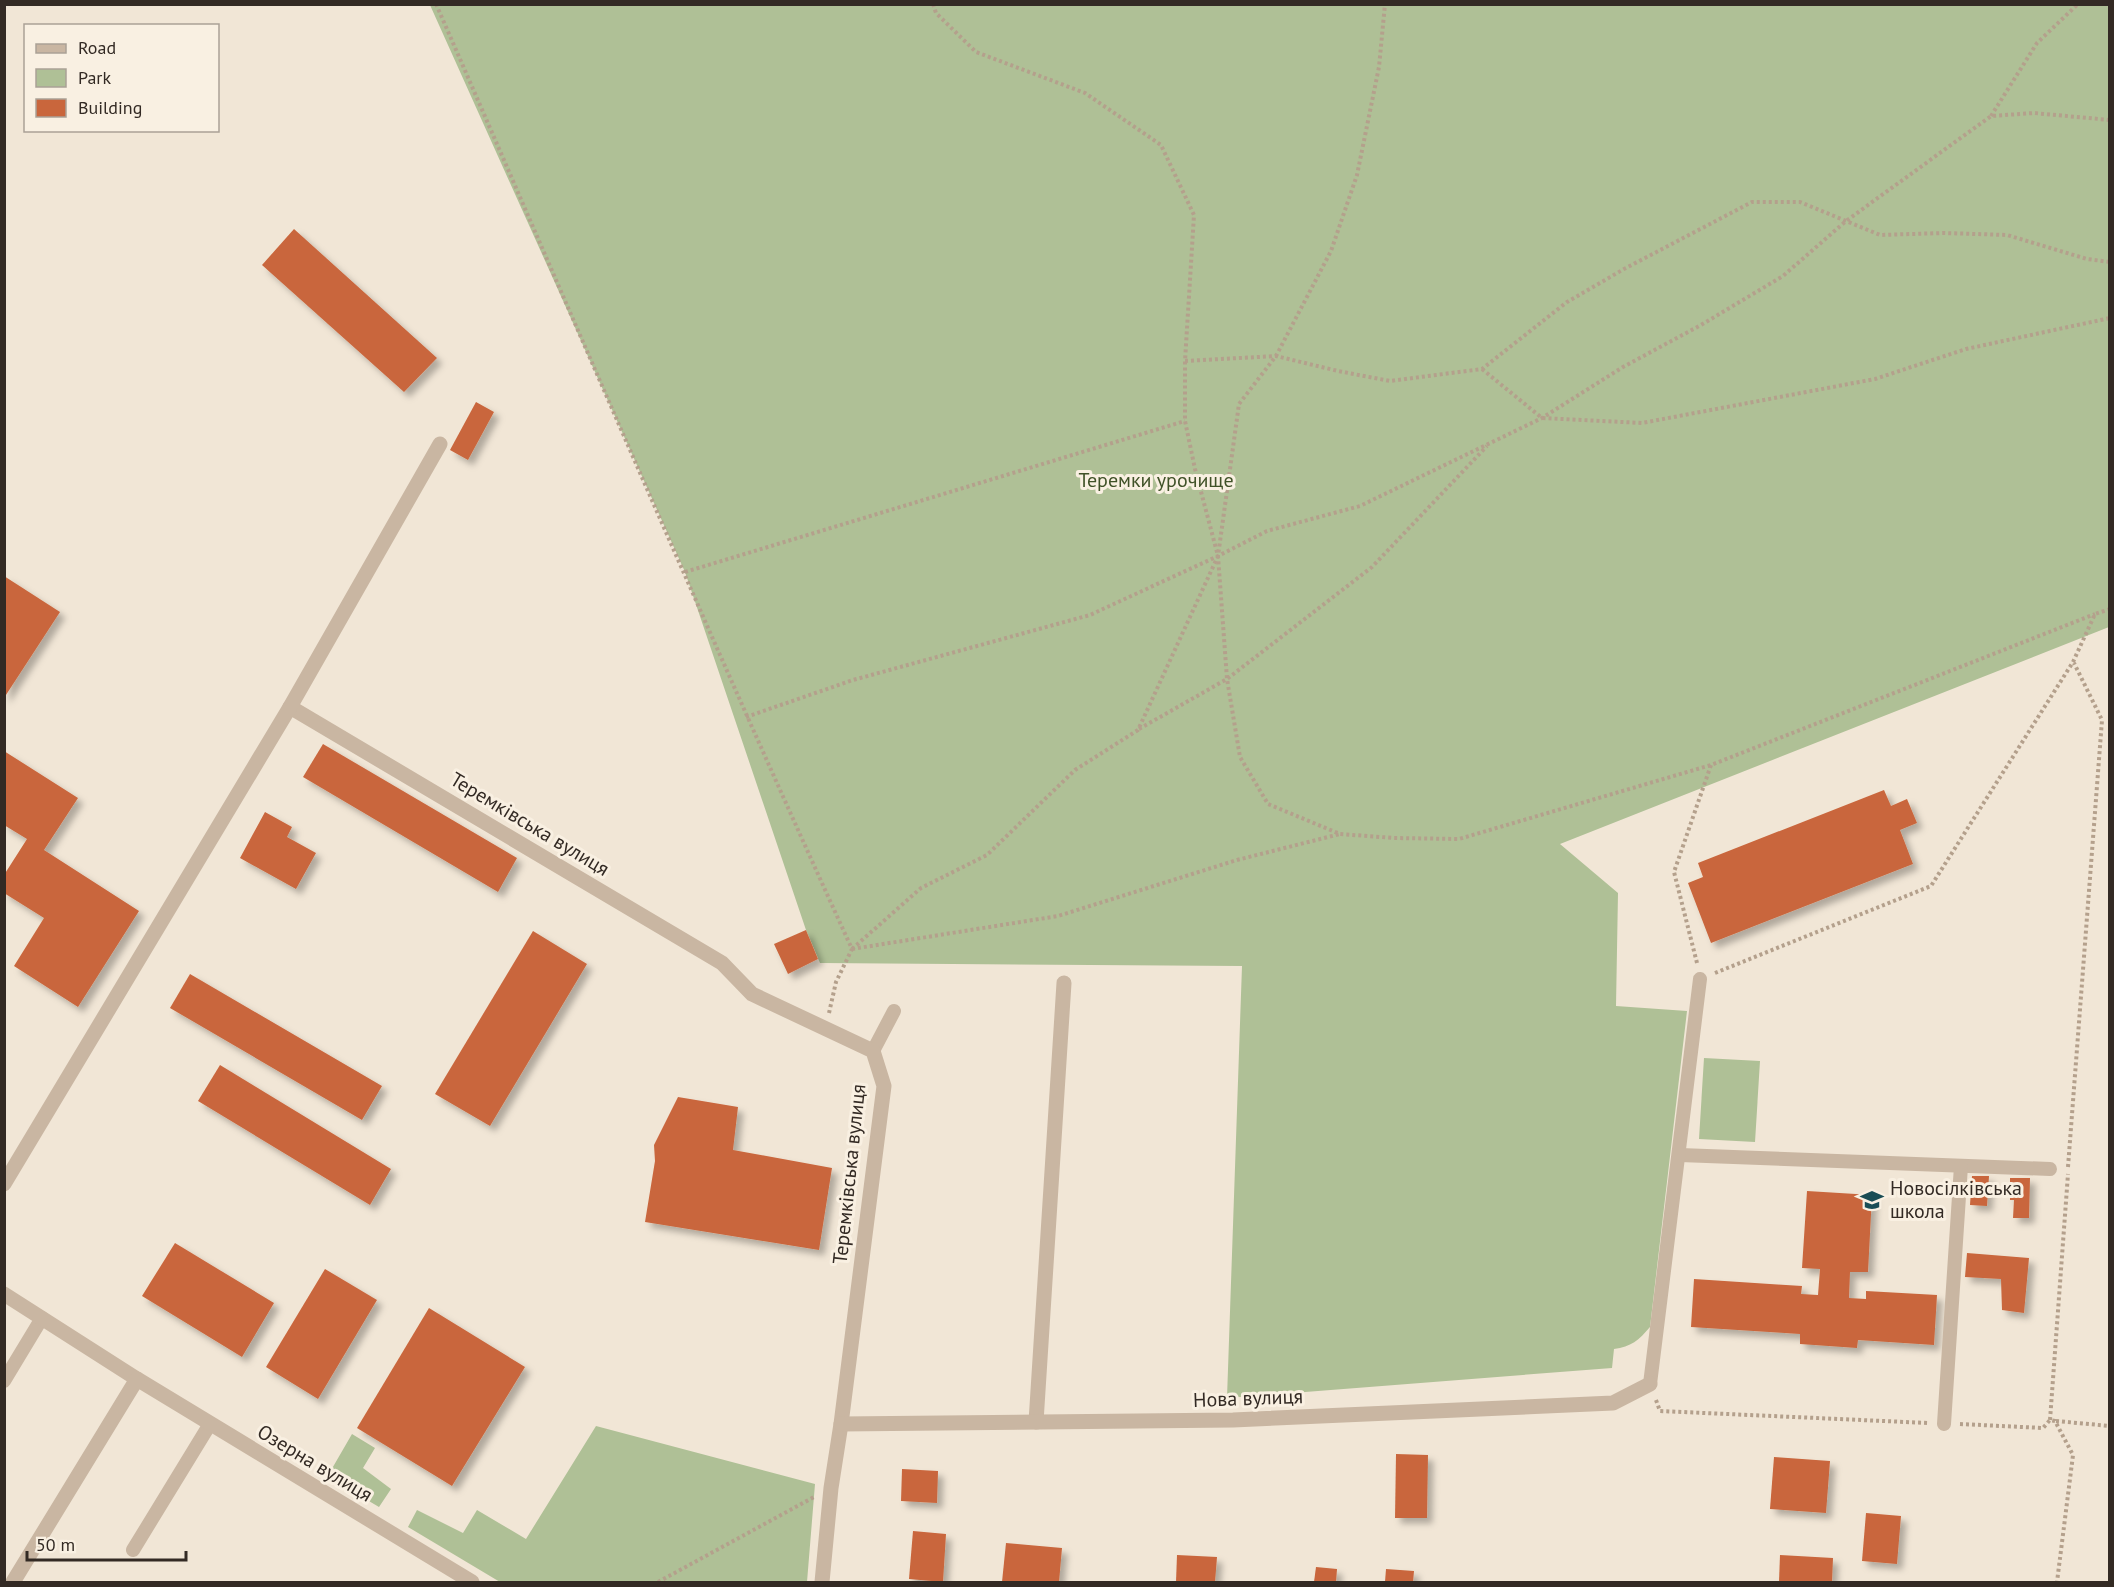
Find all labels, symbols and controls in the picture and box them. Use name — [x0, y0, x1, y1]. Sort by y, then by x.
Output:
legend — [24, 24, 219, 132]
text: Road — [78, 36, 116, 59]
text: Park — [78, 66, 111, 89]
text: Building — [78, 96, 142, 119]
park label: Теремки урочище — [1078, 467, 1234, 493]
street label: Теремківська вулиця — [446, 766, 614, 882]
street label: Теремківська вулиця — [827, 1083, 871, 1265]
place label: Новосілківська школа — [1890, 1175, 2022, 1224]
school or university icon: Новосілківська школа — [1859, 1187, 1885, 1213]
street label: Нова вулиця — [1193, 1383, 1303, 1413]
street label: Озерна вулиця — [253, 1418, 377, 1508]
scale bar — [27, 1524, 186, 1562]
text: 50 m — [36, 1533, 75, 1556]

